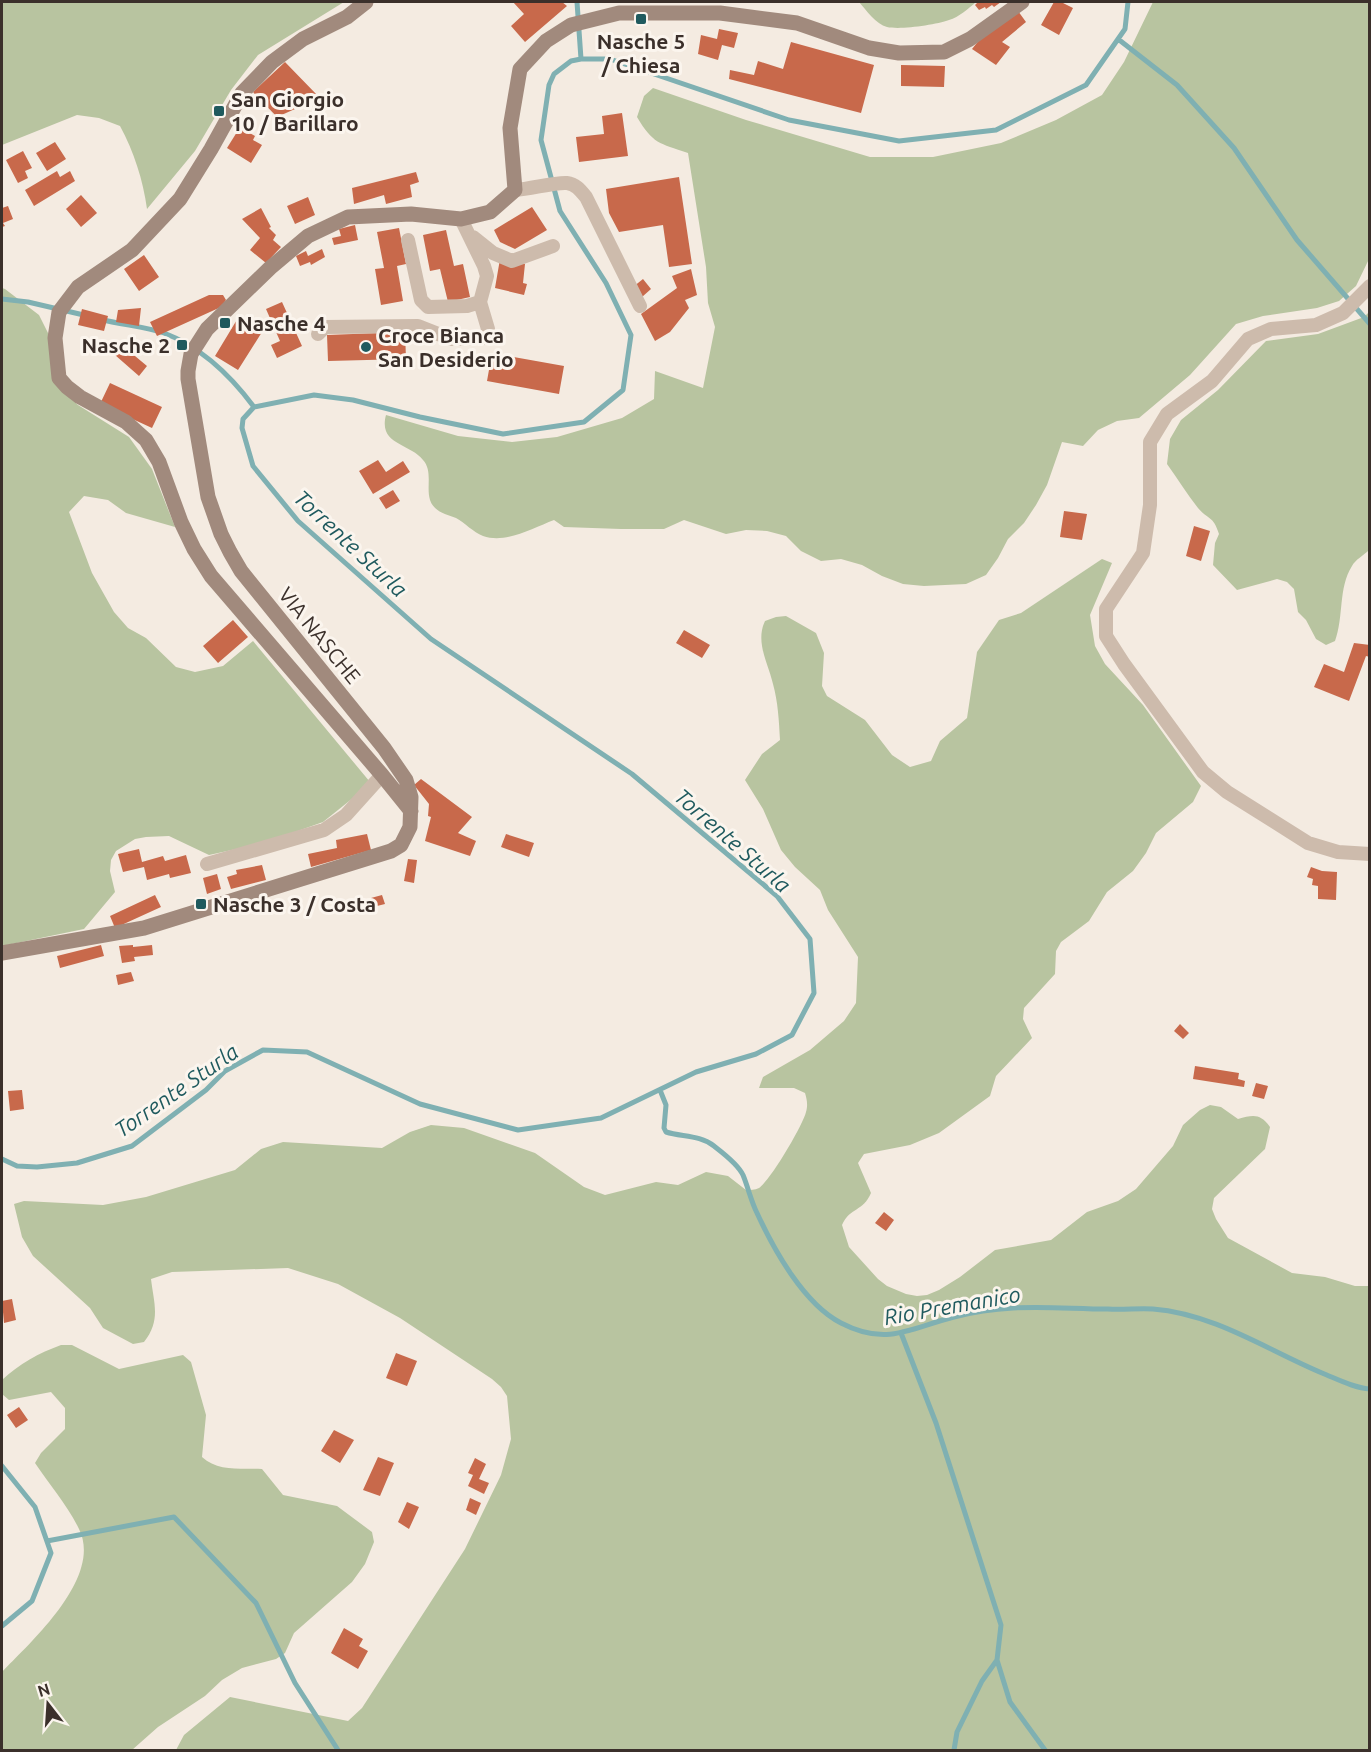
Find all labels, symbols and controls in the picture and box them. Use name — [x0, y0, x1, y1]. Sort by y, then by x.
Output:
marker: Nasche 5 / Chiesa — [634, 12, 648, 26]
place label: Nasche 5 / Chiesa — [597, 29, 685, 77]
place label: San Giorgio 10 / Barillaro — [231, 87, 359, 135]
marker: San Giorgio 10 / Barillaro — [212, 104, 226, 118]
place label: Nasche 4 — [237, 311, 326, 335]
marker: Nasche 4 — [218, 316, 232, 330]
place label: Croce Bianca San Desiderio — [378, 323, 514, 371]
place label: Nasche 2 — [82, 333, 170, 357]
marker: Nasche 2 — [175, 338, 189, 352]
marker: Croce Bianca San Desiderio — [359, 340, 373, 354]
water label: Torrente Sturla — [289, 484, 413, 602]
street label: VIA NASCHE — [274, 582, 366, 688]
water label: Torrente Sturla — [670, 783, 796, 897]
place label: Nasche 3 / Costa — [213, 892, 376, 916]
marker: Nasche 3 / Costa — [194, 897, 208, 911]
water label: Torrente Sturla — [109, 1038, 243, 1142]
water label: Rio Premanico — [882, 1281, 1022, 1329]
north arrow — [18, 1674, 78, 1734]
text: N — [35, 1679, 52, 1700]

